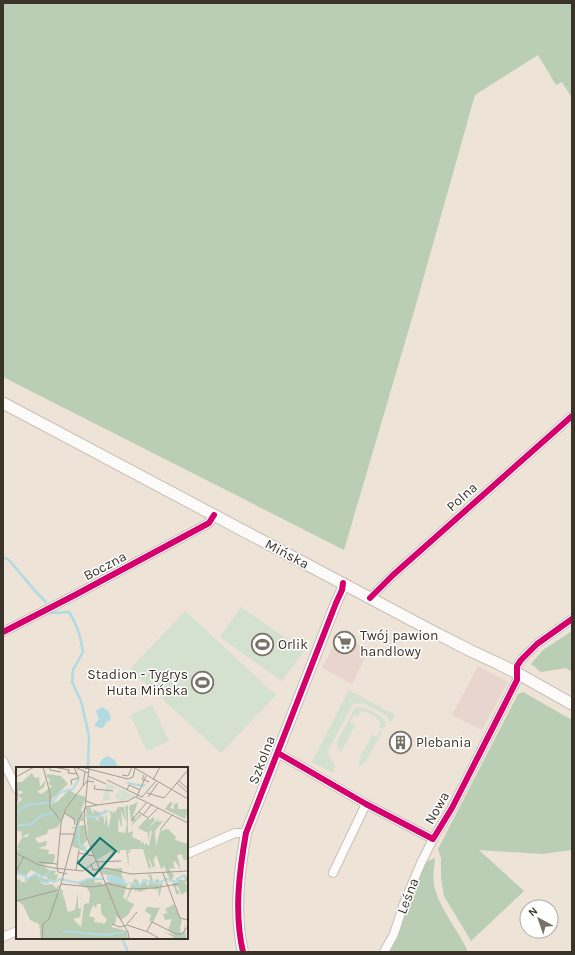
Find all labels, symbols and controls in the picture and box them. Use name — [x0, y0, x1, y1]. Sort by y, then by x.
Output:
street label: Polna — [443, 479, 481, 515]
street label: Mińska — [262, 535, 312, 573]
street label: Boczna — [81, 548, 129, 584]
place label: Twój pawion handlowy — [360, 627, 438, 660]
supermarket icon: Twój pawion handlowy — [332, 630, 358, 656]
sports icon: Orlik — [249, 631, 275, 657]
place label: Orlik — [278, 636, 308, 653]
place label: Stadion - Tygrys Huta Mińska — [87, 666, 188, 699]
sports icon: Stadion - Tygrys Huta Mińska — [190, 669, 216, 695]
building icon: Plebania — [388, 729, 414, 755]
street label: Szkolna — [245, 733, 279, 787]
place label: Plebania — [416, 734, 471, 751]
inset map — [16, 767, 188, 939]
street label: Nowa — [421, 789, 453, 827]
street label: Leśna — [393, 876, 423, 916]
north arrow — [519, 899, 559, 939]
text: N — [526, 904, 540, 919]

